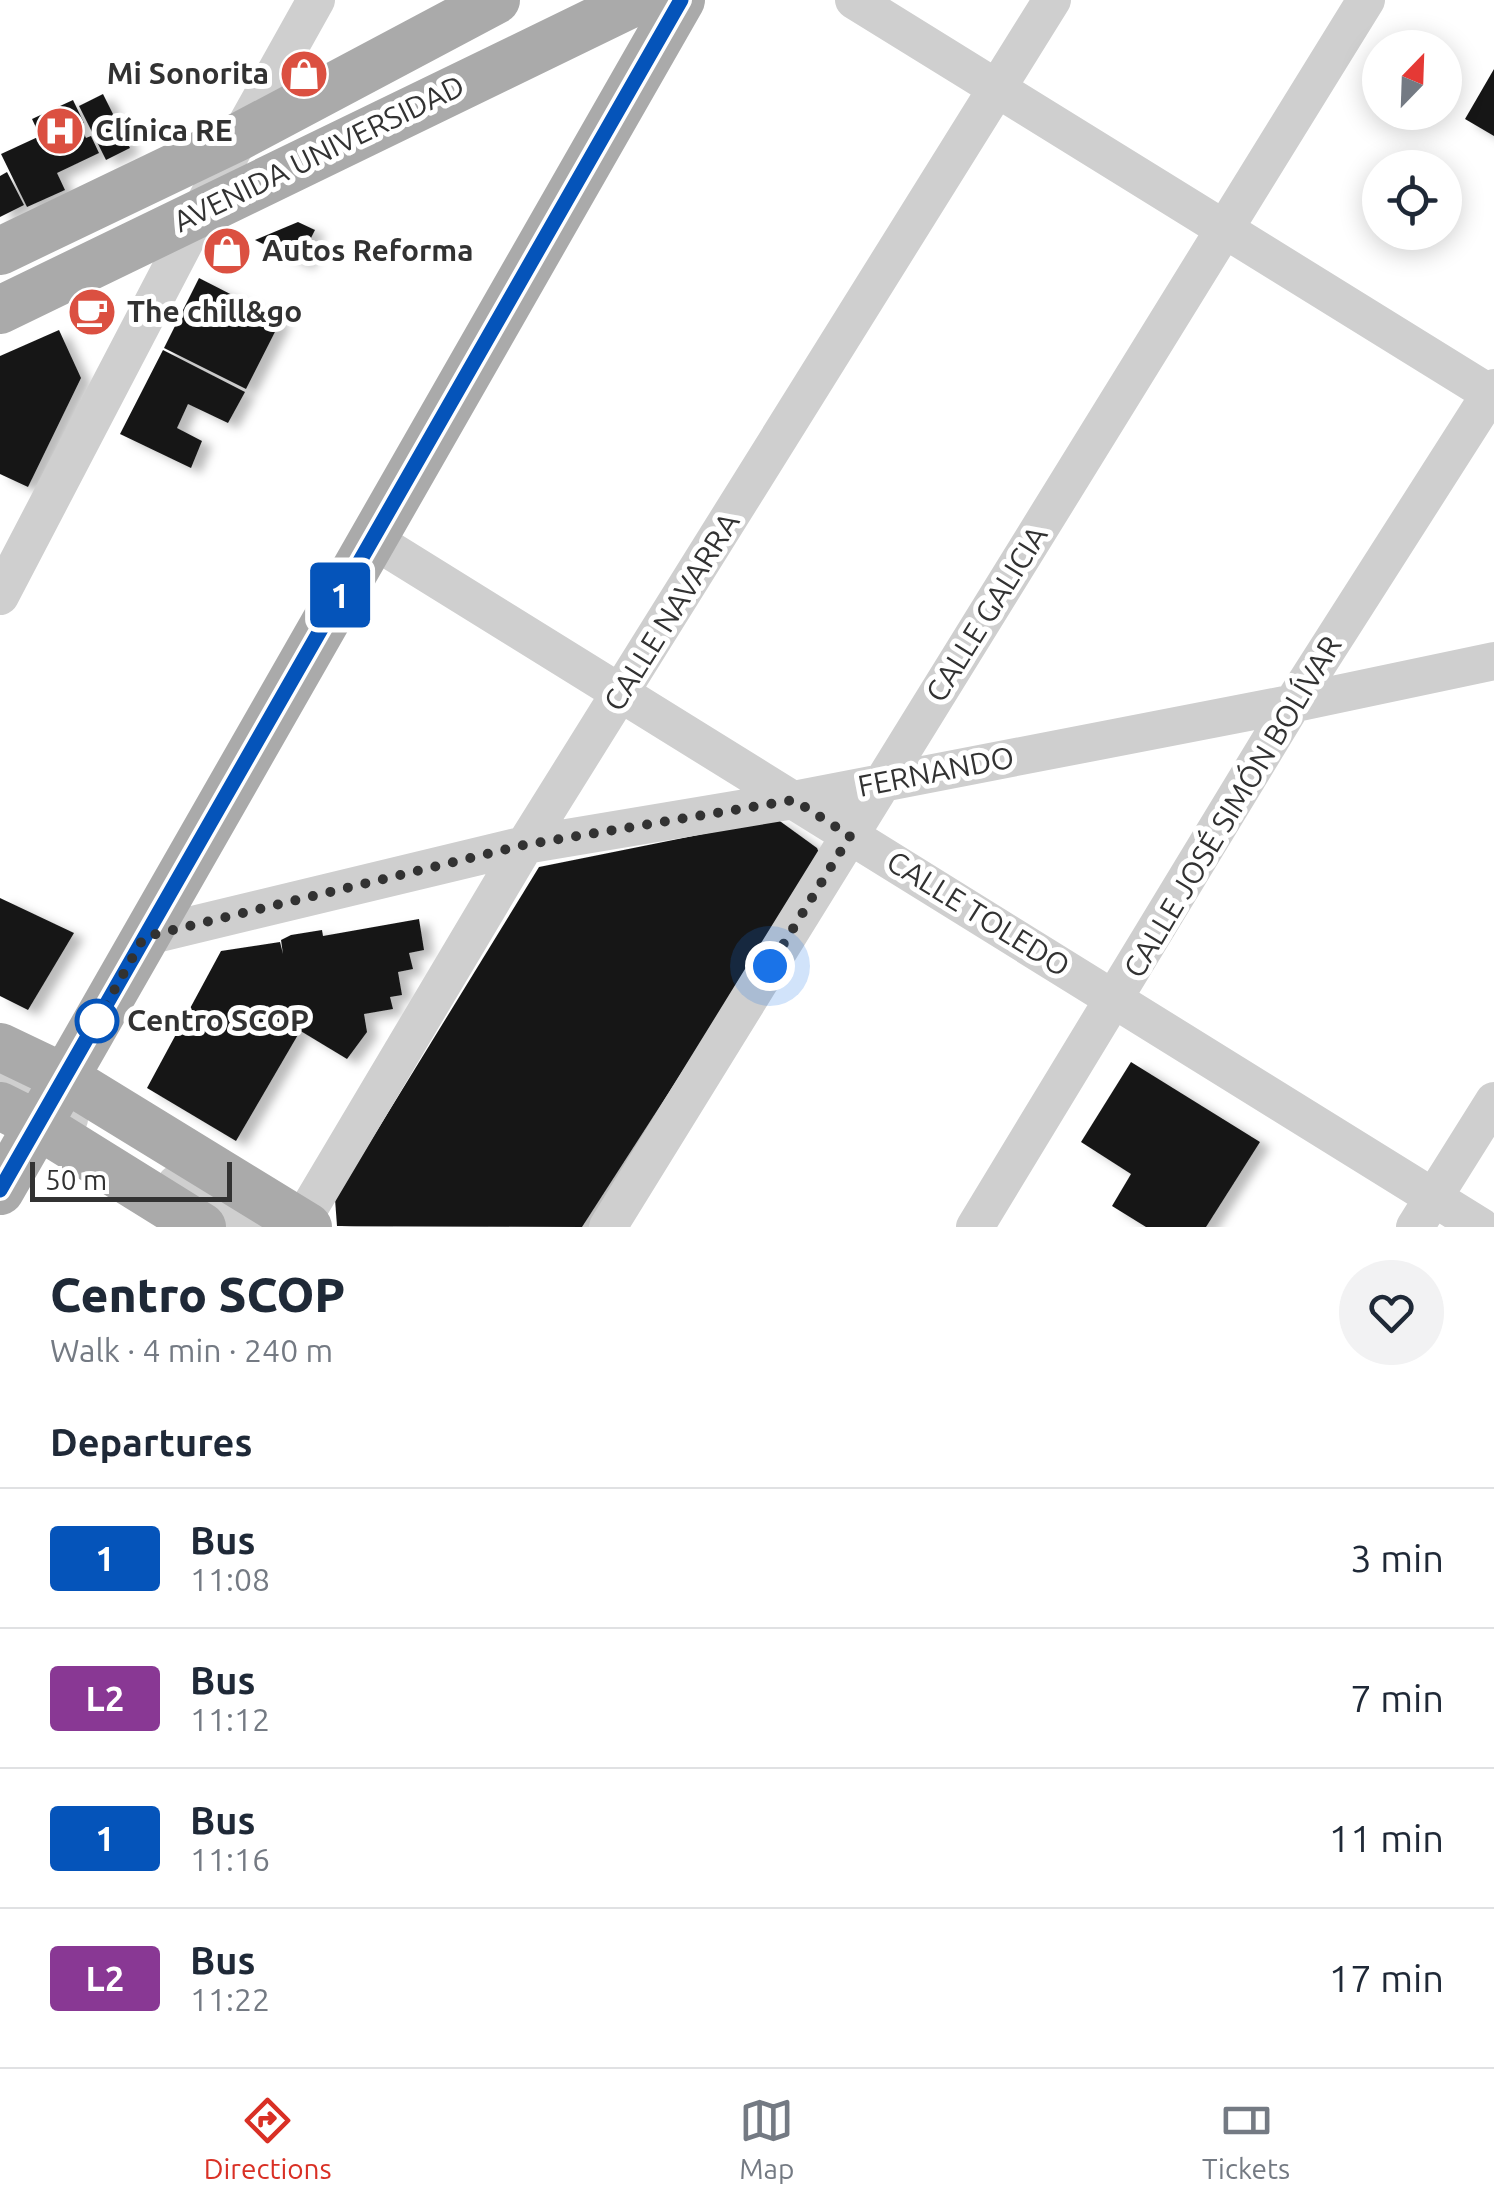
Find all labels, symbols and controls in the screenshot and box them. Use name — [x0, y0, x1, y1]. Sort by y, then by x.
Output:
north arrow — [1362, 30, 1462, 130]
map controls — [1362, 30, 1462, 250]
shop icon: Mi Sonorita — [278, 48, 330, 100]
place label: Mi Sonorita — [107, 56, 269, 90]
street label: AVENIDA UNIVERSIDAD — [168, 68, 470, 238]
hospital icon: Clínica RE — [34, 105, 86, 157]
place label: Clínica RE — [95, 113, 233, 147]
button: locate — [1362, 150, 1462, 250]
shop icon: Autos Reforma — [201, 225, 253, 277]
place label: Autos Reforma — [262, 233, 474, 267]
cafe icon: The chill&go — [66, 286, 118, 338]
place label: The chill&go — [127, 294, 302, 328]
street label: CALLE NAVARRA — [597, 506, 746, 717]
street label: CALLE GALICIA — [919, 519, 1054, 708]
line badge: 1 — [308, 562, 372, 628]
text: 1 — [330, 575, 350, 615]
street label: CALLE JOSÉ SIMÓN BOLÍVAR — [1116, 629, 1348, 983]
street label: FERNANDO — [855, 739, 1017, 803]
street label: CALLE TOLEDO — [881, 843, 1076, 983]
your location — [745, 941, 795, 991]
marker: Centro SCOP — [76, 1000, 118, 1042]
place label: Centro SCOP — [127, 1003, 309, 1037]
scale bar — [30, 1157, 232, 1202]
text: 50 m — [45, 1164, 107, 1195]
button: heart — [1339, 1260, 1444, 1365]
text: Centro SCOP — [50, 1267, 345, 1321]
text: Walk · 4 min · 240 m — [50, 1332, 333, 1368]
text: Departures — [50, 1421, 252, 1463]
text: Bus — [190, 1519, 255, 1561]
text: 3 min — [1350, 1537, 1444, 1579]
text: 1 — [95, 1538, 115, 1578]
text: 11:08 — [190, 1561, 270, 1597]
text: Bus — [190, 1659, 255, 1701]
text: 7 min — [1350, 1677, 1444, 1719]
text: L2 — [86, 1678, 125, 1718]
text: 11:12 — [190, 1701, 270, 1737]
text: Bus — [190, 1799, 255, 1841]
text: 11 min — [1329, 1817, 1444, 1859]
text: 1 — [95, 1818, 115, 1858]
text: 11:16 — [190, 1841, 270, 1877]
text: Bus — [190, 1939, 255, 1981]
text: 17 min — [1329, 1957, 1444, 1999]
text: L2 — [86, 1958, 125, 1998]
text: 11:22 — [190, 1981, 270, 2017]
tab: Directions — [204, 2093, 332, 2184]
tab: Map — [739, 2093, 794, 2184]
tab: Tickets — [1202, 2093, 1290, 2184]

